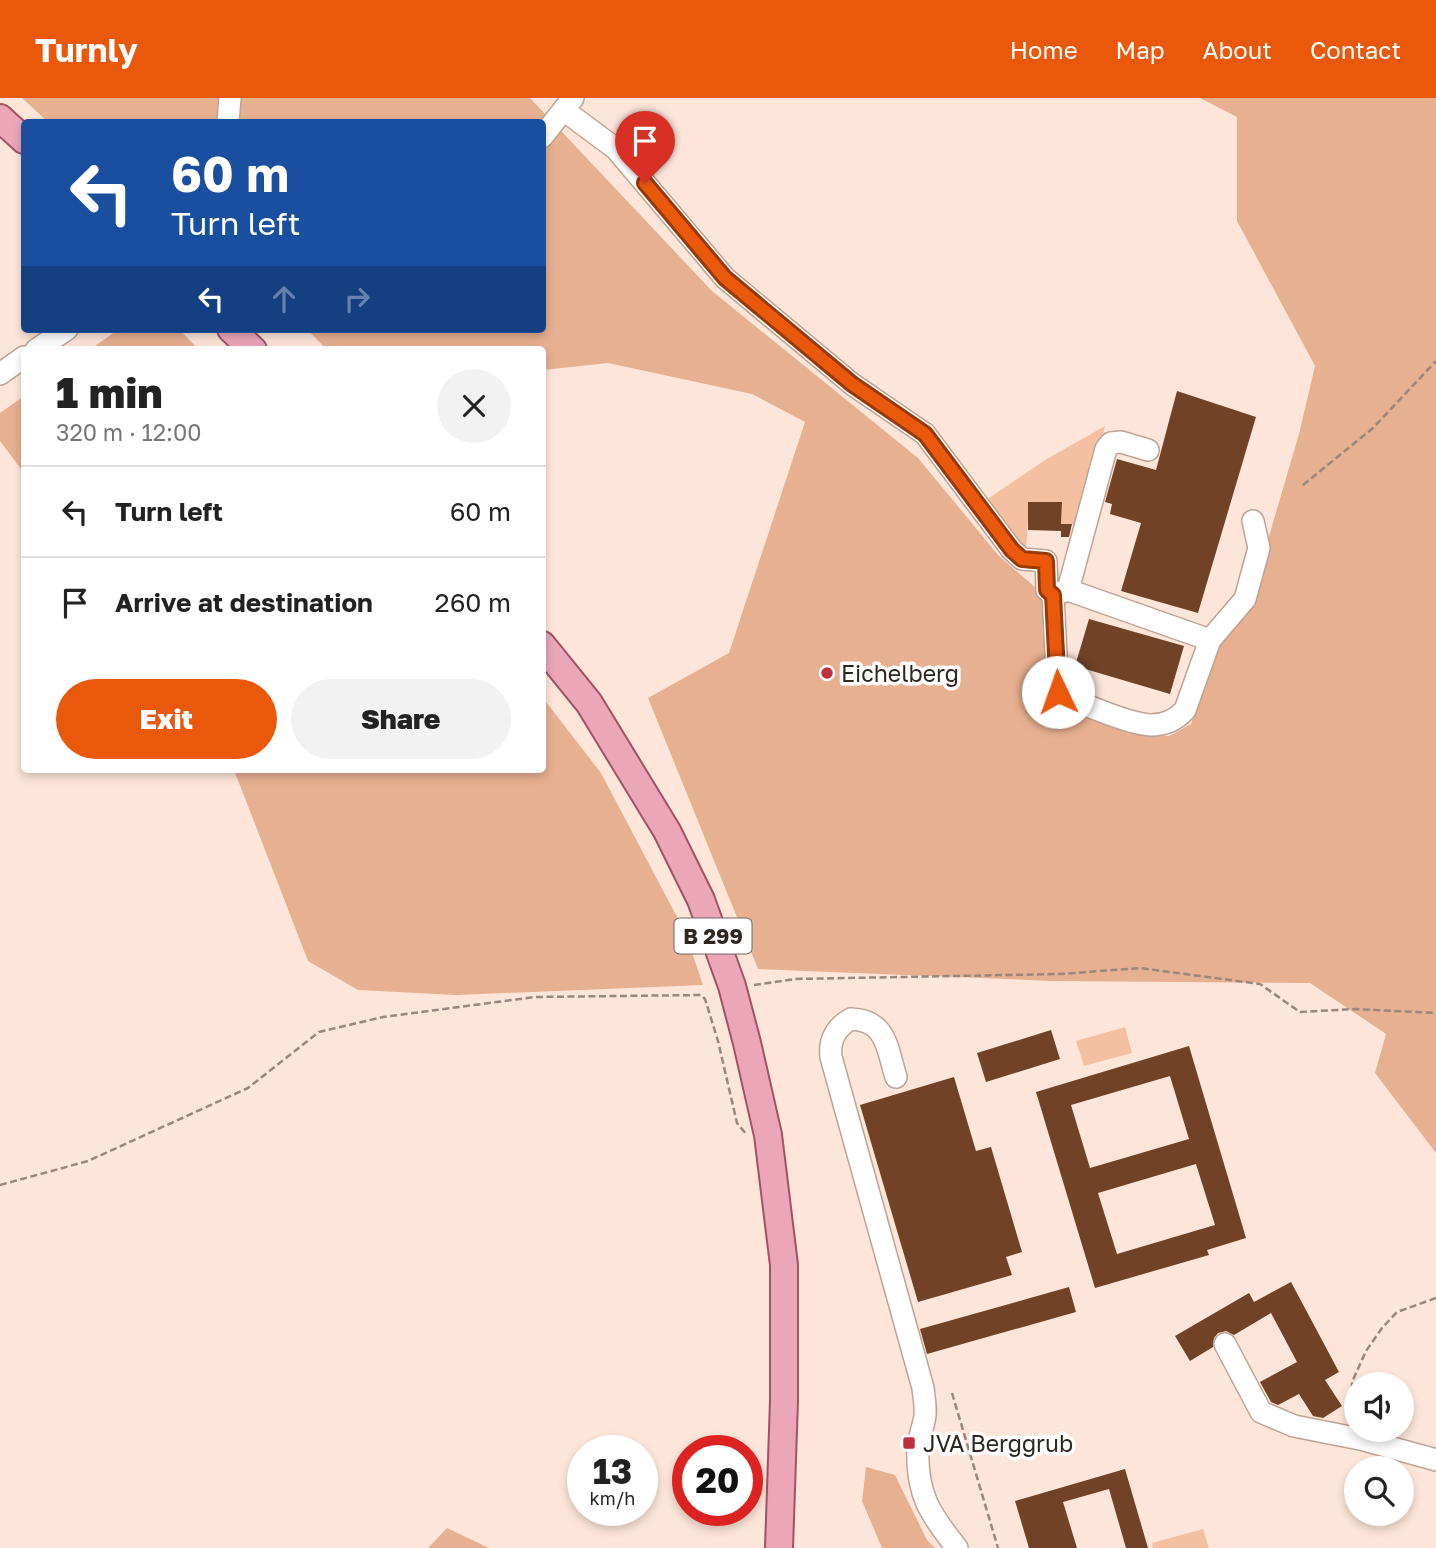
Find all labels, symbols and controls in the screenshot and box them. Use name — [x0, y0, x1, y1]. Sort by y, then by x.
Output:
text: Turnly — [35, 30, 138, 69]
text: Home — [1010, 35, 1078, 64]
text: Map — [1116, 35, 1165, 64]
text: About — [1203, 35, 1272, 64]
text: Contact — [1310, 35, 1401, 64]
pin — [615, 111, 675, 183]
icon: arrive — [626, 122, 664, 160]
text: 60 m — [171, 144, 289, 203]
icon: left — [56, 147, 147, 238]
text: Turn left — [171, 204, 300, 242]
icon: left — [192, 280, 230, 318]
icon: ahead — [265, 280, 303, 318]
icon: right — [338, 280, 376, 318]
text: 1 min — [56, 367, 163, 417]
button: close — [437, 369, 511, 443]
text: 320 m · 12:00 — [56, 418, 201, 446]
icon: left — [56, 493, 94, 531]
text: Turn left — [115, 496, 223, 527]
text: 60 m — [450, 496, 511, 527]
icon: arrive — [56, 584, 94, 622]
text: Arrive at destination — [115, 587, 373, 618]
text: 260 m — [435, 587, 511, 618]
position arrow — [1021, 655, 1095, 729]
place label: Eichelberg — [841, 659, 959, 687]
marker: Eichelberg — [819, 665, 835, 681]
button: Exit — [56, 679, 277, 759]
button: Share — [291, 679, 511, 759]
road number: B 299 — [674, 918, 752, 954]
map controls — [1344, 1372, 1414, 1526]
button: sound — [1344, 1372, 1414, 1442]
place label: JVA Berggrub — [923, 1429, 1073, 1457]
speed limit sign: 20 — [672, 1435, 763, 1526]
marker: JVA Berggrub — [901, 1435, 917, 1451]
text: 13 — [593, 1450, 632, 1492]
button: search — [1344, 1456, 1414, 1526]
text: km/h — [590, 1487, 635, 1509]

